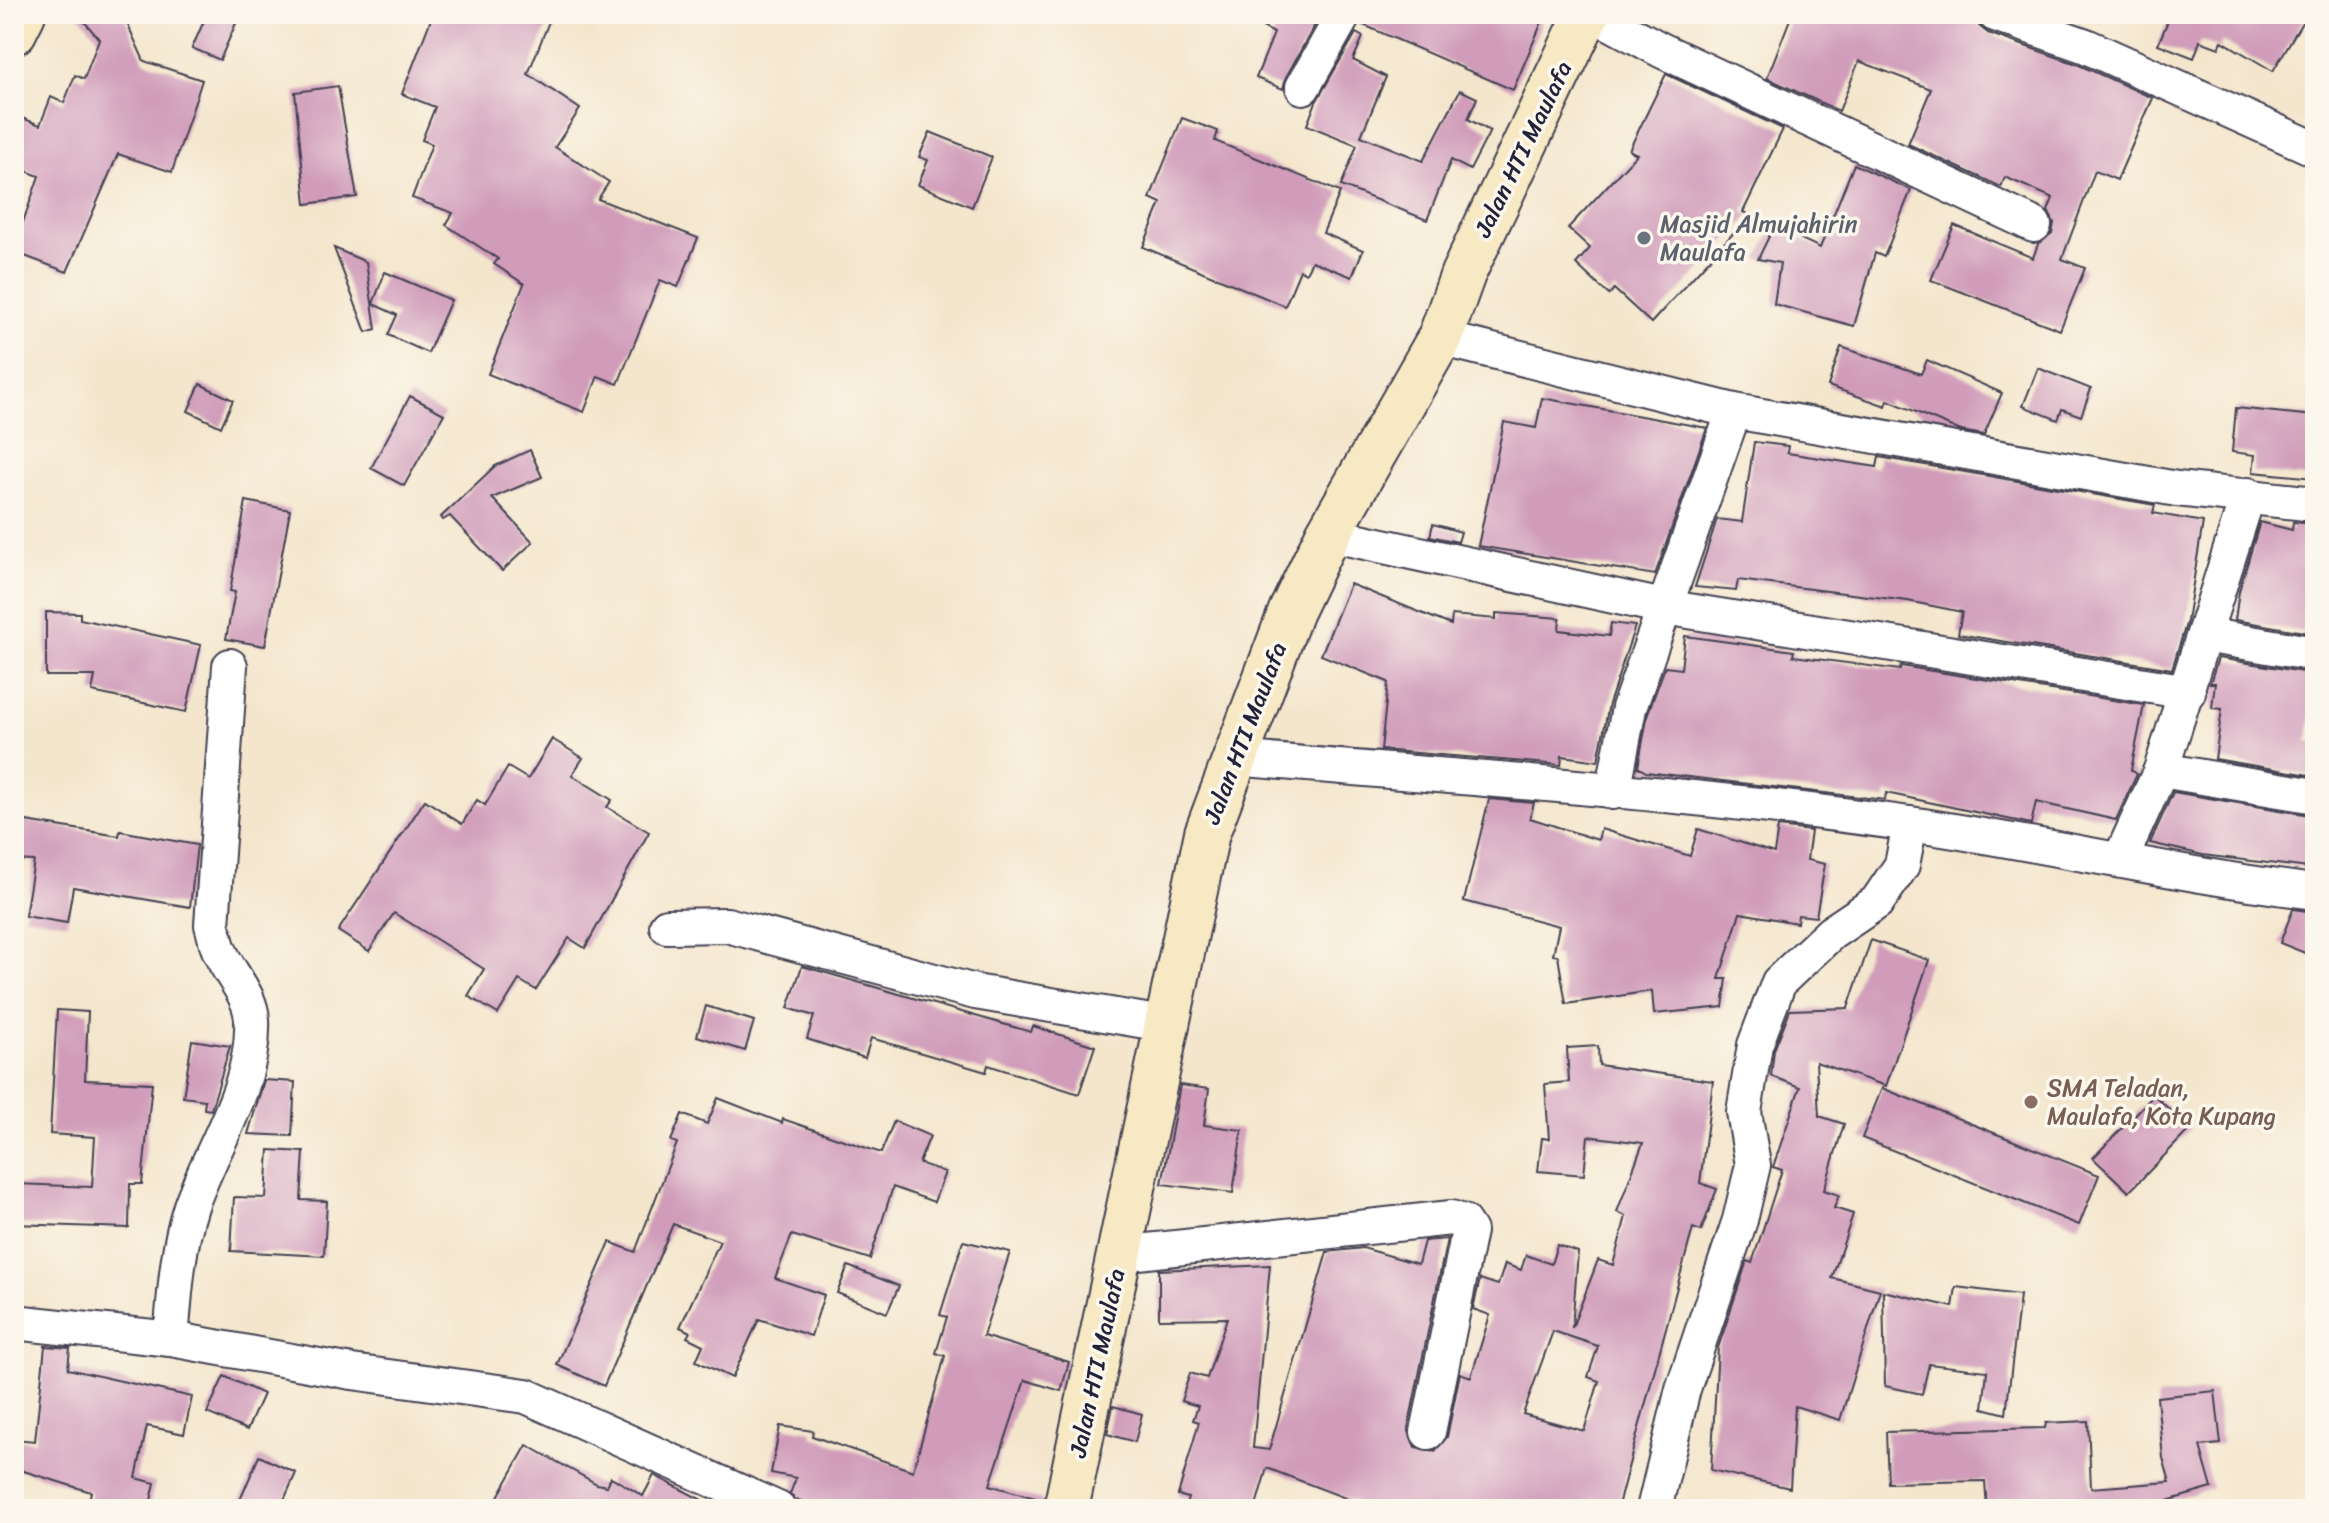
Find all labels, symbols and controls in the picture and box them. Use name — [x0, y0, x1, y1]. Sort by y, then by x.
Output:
street label: Jalan HTI Maulafa — [1462, 54, 1584, 245]
place label: Masjid Almujahirin Maulafa — [1660, 203, 1858, 273]
marker: Masjid Almujahirin Maulafa — [1635, 229, 1653, 247]
street label: Jalan HTI Maulafa — [1191, 636, 1299, 831]
place label: SMA Teladan, Maulafa, Kota Kupang — [2047, 1067, 2276, 1137]
marker: SMA Teladan, Maulafa, Kota Kupang — [2022, 1093, 2040, 1111]
street label: Jalan HTI Maulafa — [1056, 1265, 1137, 1462]

